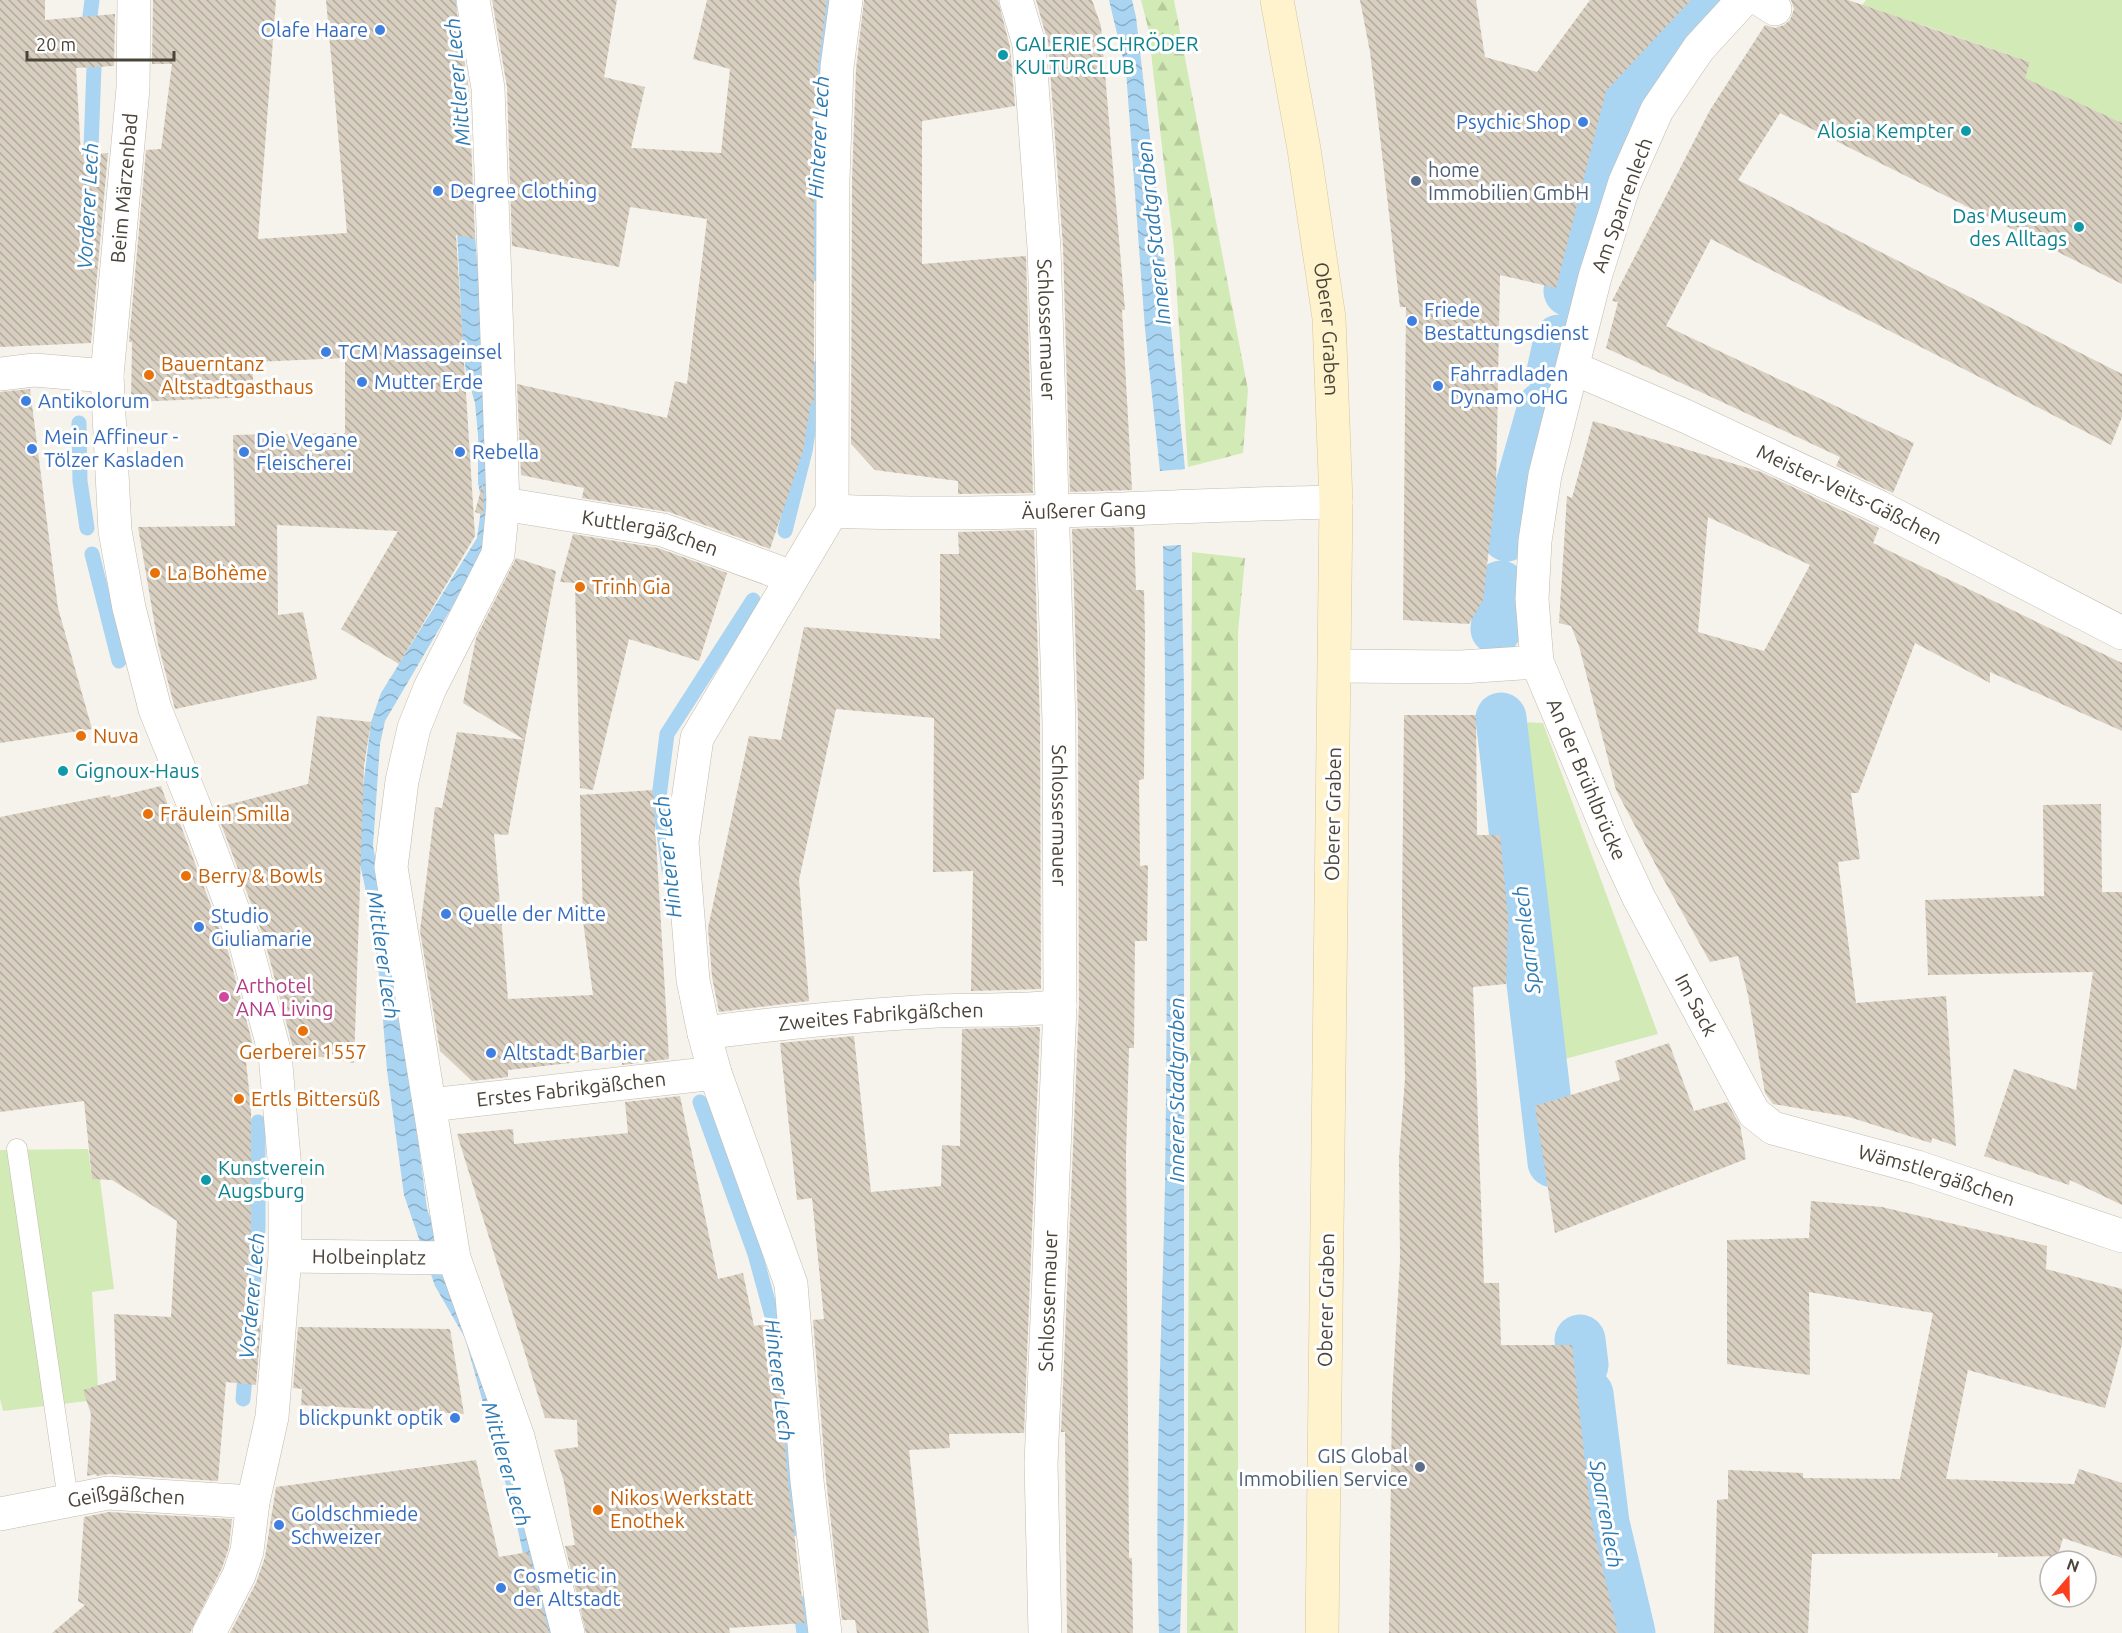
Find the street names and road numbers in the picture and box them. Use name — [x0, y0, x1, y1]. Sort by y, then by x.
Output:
street label: Beim Märzenbad — [105, 112, 142, 264]
street label: Am Sparrenlech — [1586, 134, 1657, 275]
street label: Schlossermauer — [1033, 258, 1061, 401]
street label: Oberer Graben — [1310, 260, 1344, 396]
street label: Meister-Veits-Gäßchen — [1753, 439, 1946, 549]
street label: Äußerer Gang — [1021, 496, 1147, 523]
street label: Kuttlergäßchen — [580, 505, 722, 560]
street label: An der Brühlbrücke — [1543, 695, 1632, 864]
street label: Schlossermauer — [1048, 744, 1072, 887]
street label: Oberer Graben — [1320, 747, 1345, 881]
street label: Im Sack — [1671, 970, 1723, 1040]
street label: Zweites Fabrikgäßchen — [777, 998, 984, 1035]
street label: Erstes Fabrikgäßchen — [475, 1067, 667, 1111]
street label: Wämstlergäßchen — [1856, 1140, 2018, 1210]
street label: Schlossermauer — [1034, 1229, 1061, 1372]
street label: Oberer Graben — [1313, 1233, 1338, 1367]
street label: Holbeinplatz — [312, 1244, 426, 1269]
street label: Geißgäßchen — [65, 1481, 186, 1512]

